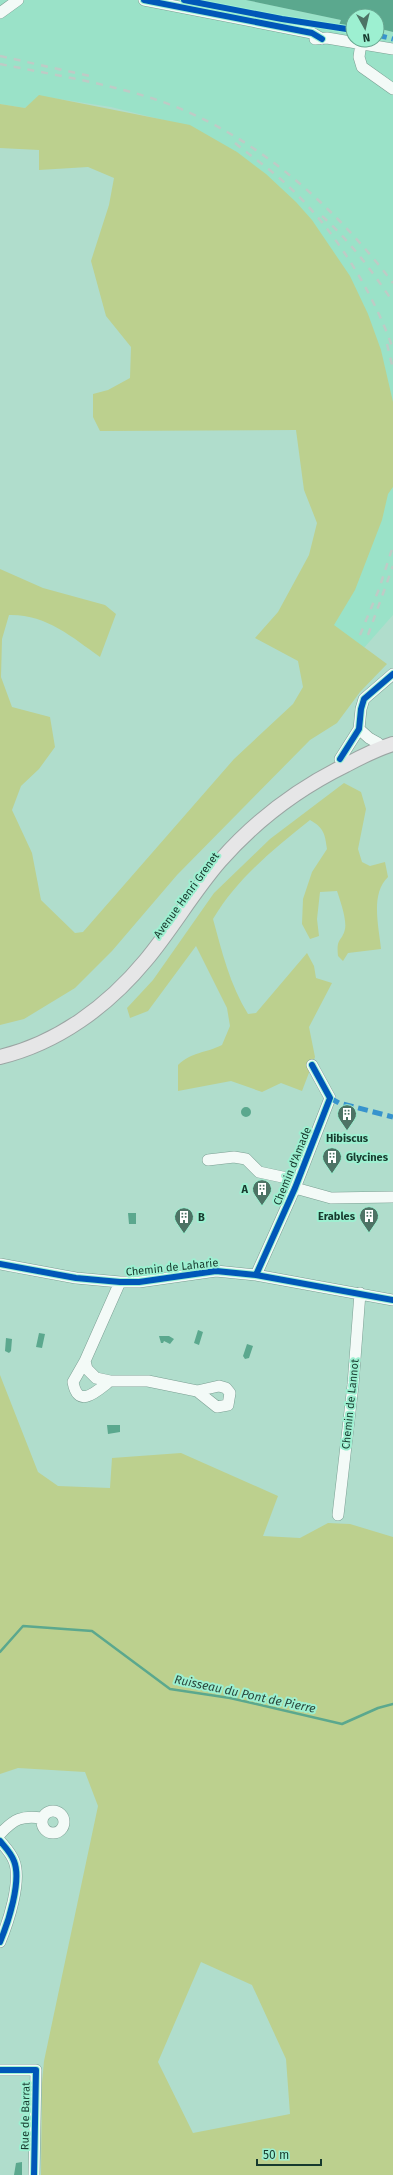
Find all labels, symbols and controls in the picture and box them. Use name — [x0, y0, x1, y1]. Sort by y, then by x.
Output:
north arrow — [345, 8, 385, 48]
text: N — [362, 30, 371, 44]
street label: Avenue Henri Grenet — [151, 850, 222, 941]
building icon: Hibiscus — [336, 1103, 358, 1131]
street label: Chemin d'Amade — [271, 1125, 314, 1207]
place label: Hibiscus — [326, 1132, 369, 1145]
building icon: Glycines — [321, 1146, 343, 1174]
place label: Glycines — [346, 1151, 389, 1164]
building icon: A — [251, 1178, 273, 1206]
place label: A — [241, 1183, 249, 1196]
building icon: Erables — [358, 1205, 380, 1233]
building icon: B — [173, 1206, 195, 1234]
place label: Erables — [318, 1210, 356, 1223]
place label: B — [198, 1211, 205, 1224]
street label: Chemin de Laharie — [125, 1256, 219, 1279]
street label: Chemin de Lannot — [339, 1358, 362, 1450]
water label: Ruisseau du Pont de Pierre — [173, 1672, 317, 1716]
street label: Rue de Barrat — [18, 2082, 33, 2150]
scale bar — [257, 2141, 321, 2167]
text: 50 m — [263, 2148, 289, 2162]

